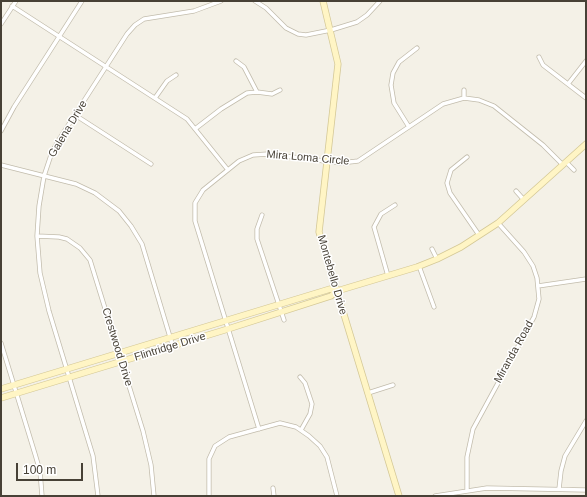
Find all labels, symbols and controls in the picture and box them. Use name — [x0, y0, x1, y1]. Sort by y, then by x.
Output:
street label: Galena Drive — [46, 98, 90, 160]
street label: Mira Loma Circle — [266, 148, 350, 168]
street label: Montebello Drive — [314, 234, 350, 316]
street label: Crestwood Drive — [99, 306, 135, 388]
street label: Miranda Road — [491, 319, 537, 385]
street label: Flintridge Drive — [133, 330, 207, 364]
scale bar — [18, 455, 85, 481]
text: 100 m — [23, 463, 56, 477]

